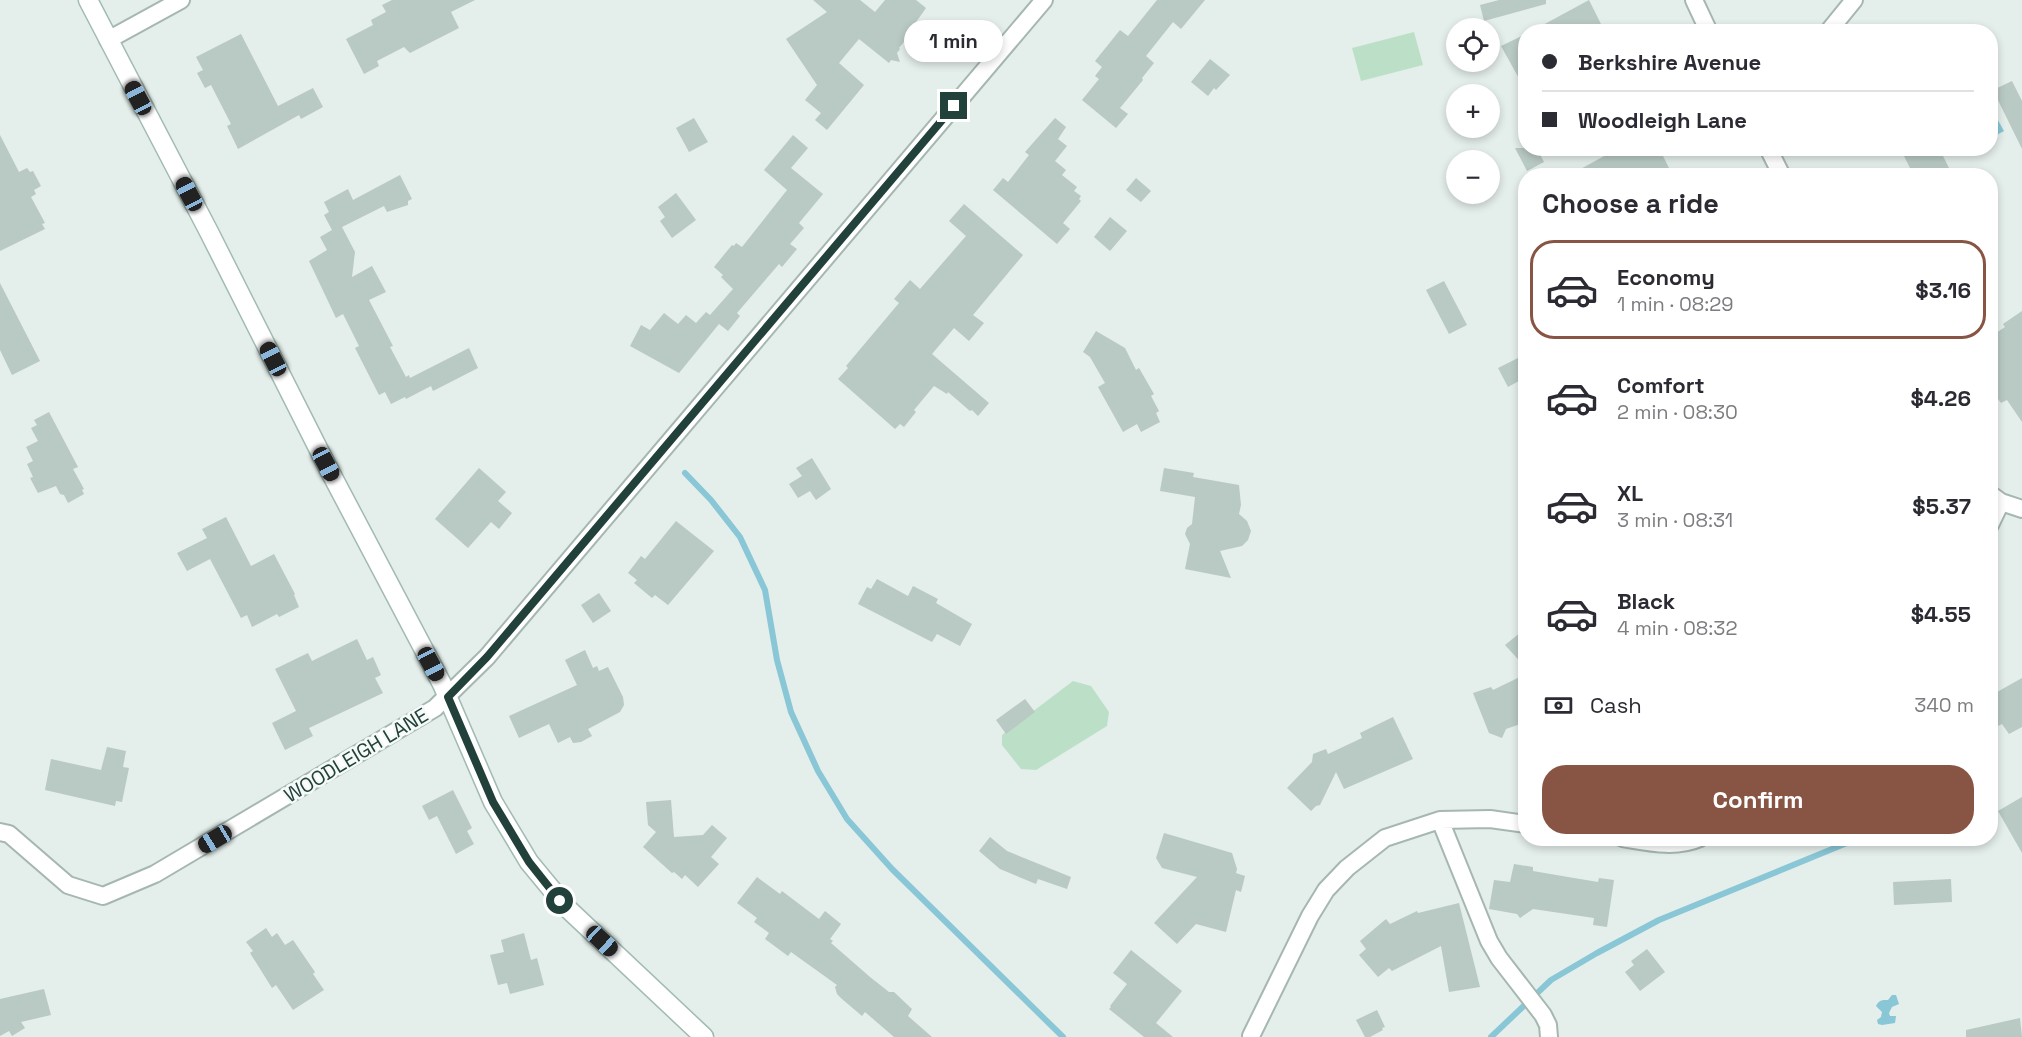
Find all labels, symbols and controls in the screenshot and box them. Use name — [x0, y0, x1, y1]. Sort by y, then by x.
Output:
map controls — [1446, 18, 1500, 204]
button: locate — [1446, 18, 1500, 72]
callout: 1 min — [904, 19, 1004, 61]
text: 1 min — [929, 28, 978, 54]
text: Berkshire Avenue — [1578, 48, 1761, 76]
car — [122, 78, 154, 118]
button: + — [1446, 84, 1500, 138]
route end — [940, 92, 967, 119]
text: Woodleigh Lane — [1578, 106, 1747, 134]
button: − — [1446, 150, 1500, 204]
car — [173, 174, 205, 214]
text: Choose a ride — [1542, 186, 1719, 221]
icon: car — [1545, 263, 1599, 317]
text: Economy — [1617, 263, 1715, 291]
text: $3.16 — [1915, 276, 1971, 304]
text: 1 min · 08:29 — [1617, 291, 1733, 317]
car — [257, 339, 289, 379]
icon: car — [1545, 371, 1599, 425]
text: Comfort — [1617, 371, 1705, 399]
text: $4.26 — [1910, 384, 1971, 412]
text: 2 min · 08:30 — [1617, 399, 1738, 425]
car — [310, 444, 342, 484]
icon: car — [1545, 479, 1599, 533]
text: XL — [1617, 479, 1643, 507]
text: $5.37 — [1912, 492, 1971, 520]
text: 3 min · 08:31 — [1617, 507, 1733, 533]
icon: car — [1545, 587, 1599, 641]
text: Black — [1617, 587, 1675, 615]
text: $4.55 — [1911, 600, 1971, 628]
text: 4 min · 08:32 — [1617, 615, 1738, 641]
car — [415, 644, 447, 684]
icon: cash — [1542, 689, 1575, 722]
text: Cash — [1590, 691, 1642, 719]
text: 340 m — [1914, 692, 1974, 718]
street label: WOODLEIGH LANE — [279, 702, 433, 808]
button: Confirm — [1542, 765, 1974, 834]
car — [195, 822, 235, 856]
route start — [546, 887, 573, 914]
car — [583, 922, 621, 960]

